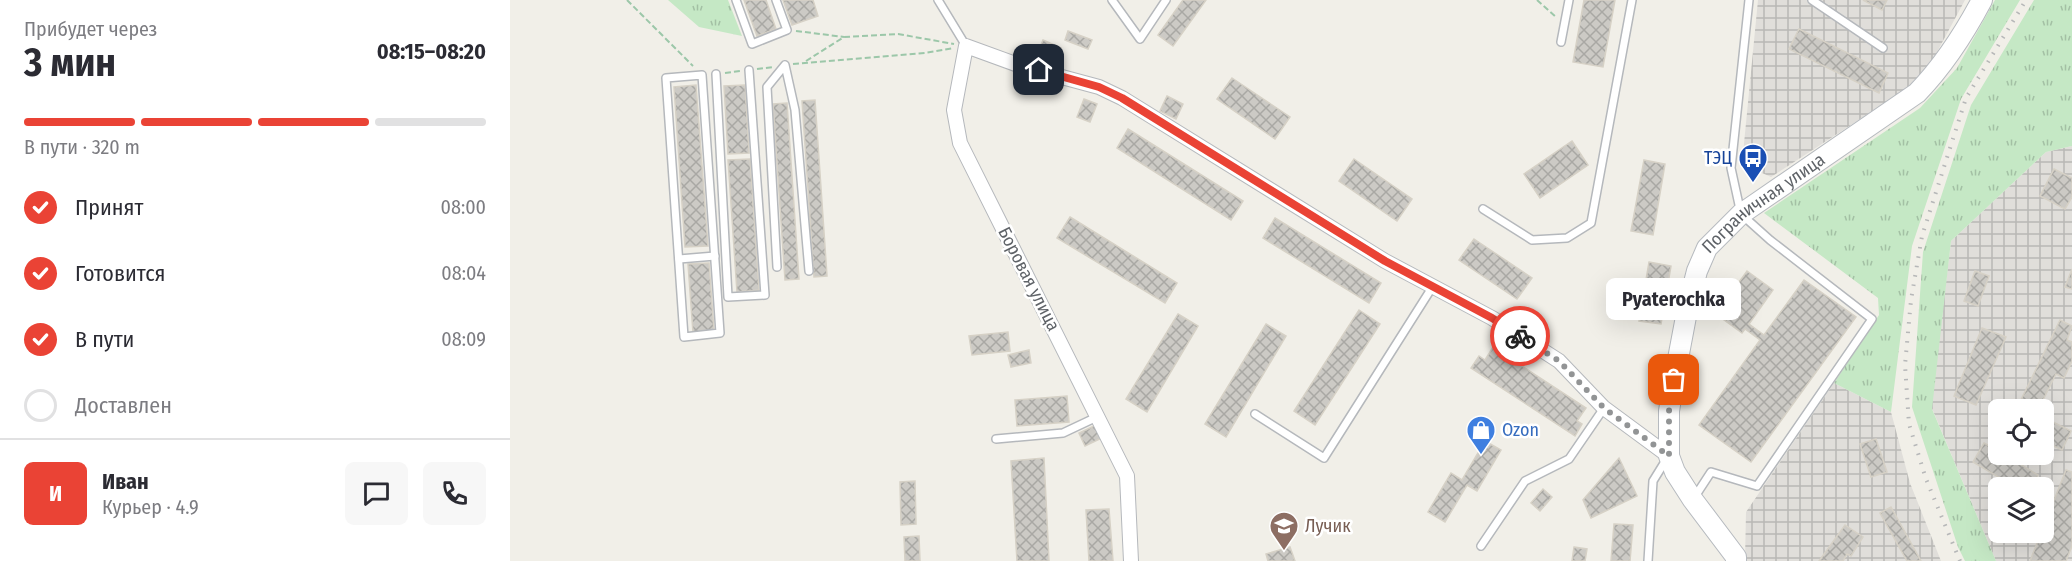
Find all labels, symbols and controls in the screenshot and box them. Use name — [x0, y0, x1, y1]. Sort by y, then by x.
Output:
text: Прибудет через — [24, 17, 157, 41]
text: 08:15–08:20 — [377, 38, 486, 65]
text: 3 мин — [24, 40, 116, 86]
pin — [1013, 44, 1064, 95]
icon: home — [1022, 53, 1055, 86]
text: В пути · 320 m — [24, 135, 140, 159]
bus stop icon: ТЭЦ — [1737, 142, 1769, 184]
place label: ТЭЦ — [1704, 147, 1732, 169]
street label: Пограничная улица — [1697, 148, 1829, 258]
icon: check — [24, 191, 57, 224]
text: Принят — [75, 194, 143, 221]
text: 08:00 — [441, 195, 486, 219]
street label: Боровая улица — [993, 223, 1065, 335]
icon: check — [24, 257, 57, 290]
text: Готовится — [75, 260, 166, 287]
text: 08:04 — [441, 261, 486, 285]
callout: Pyaterochka — [1606, 278, 1742, 320]
text: Pyaterochka — [1622, 287, 1725, 311]
courier — [1490, 306, 1550, 366]
icon: bike — [1504, 320, 1537, 353]
icon: check — [24, 323, 57, 356]
text: В пути — [75, 326, 134, 353]
text: 08:09 — [441, 327, 486, 351]
pin — [1648, 354, 1699, 405]
icon: bag — [1657, 363, 1690, 396]
text: Доставлен — [75, 392, 172, 419]
map controls — [1988, 399, 2054, 543]
button: locate — [1988, 399, 2054, 465]
shop icon: Ozon — [1465, 414, 1497, 456]
place label: Ozon — [1502, 419, 1539, 441]
button: chat — [345, 462, 408, 525]
button: phone — [423, 462, 486, 525]
text: Иван — [102, 468, 149, 495]
button: layers — [1988, 477, 2054, 543]
text: И — [49, 480, 62, 507]
text: Курьер · 4.9 — [102, 495, 199, 519]
school or university icon: Лучик — [1268, 510, 1300, 552]
place label: Лучик — [1305, 515, 1351, 537]

